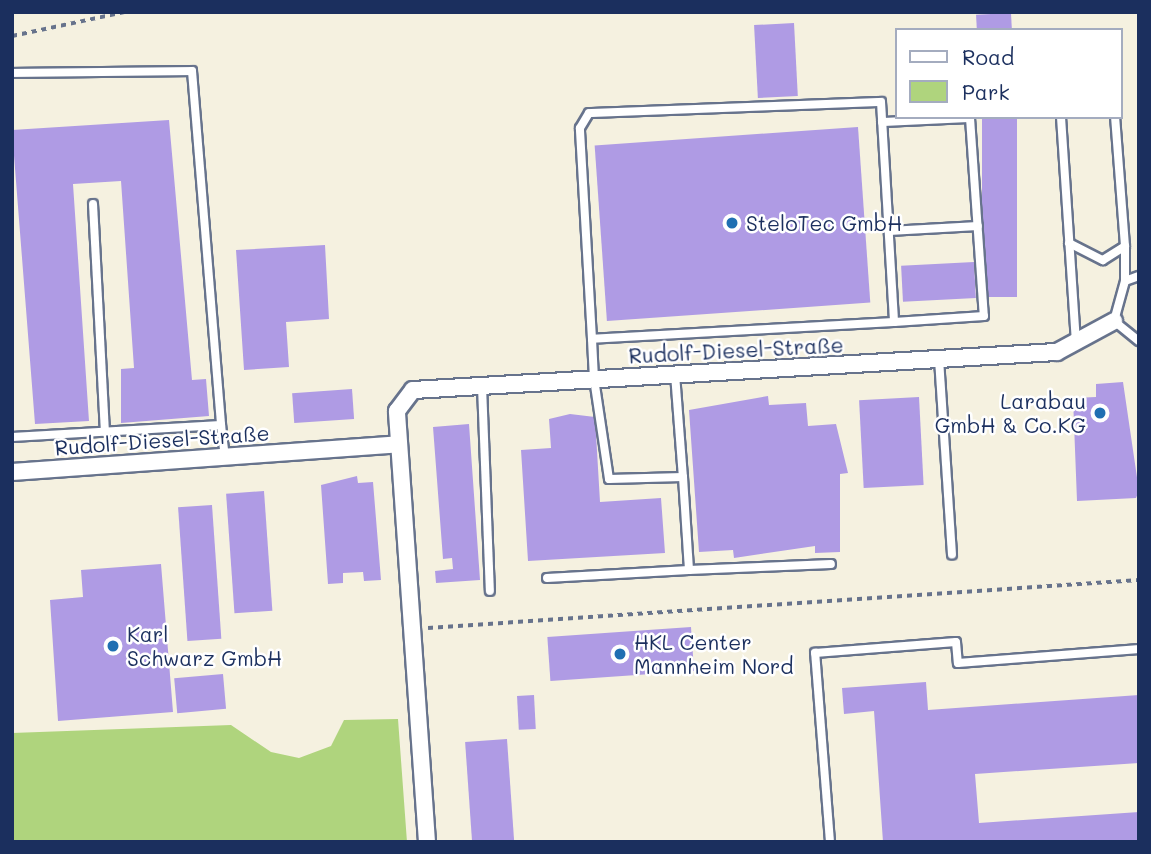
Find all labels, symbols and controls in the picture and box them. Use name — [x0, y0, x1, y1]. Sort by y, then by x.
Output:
legend — [895, 28, 1123, 119]
text: Road — [962, 43, 1014, 70]
text: Park — [962, 78, 1010, 105]
place label: SteloTec GmbH — [746, 210, 902, 236]
marker: SteloTec GmbH — [724, 215, 740, 231]
street label: Rudolf-Diesel-Straße — [628, 332, 844, 368]
place label: Larabau GmbH & Co.KG — [935, 388, 1086, 438]
marker: Larabau GmbH & Co.KG — [1092, 405, 1108, 421]
street label: Rudolf-Diesel-Straße — [54, 420, 270, 460]
place label: Karl Schwarz GmbH — [127, 621, 282, 671]
place label: HKL Center Mannheim Nord — [634, 629, 794, 679]
marker: Karl Schwarz GmbH — [105, 638, 121, 654]
marker: HKL Center Mannheim Nord — [612, 646, 628, 662]

